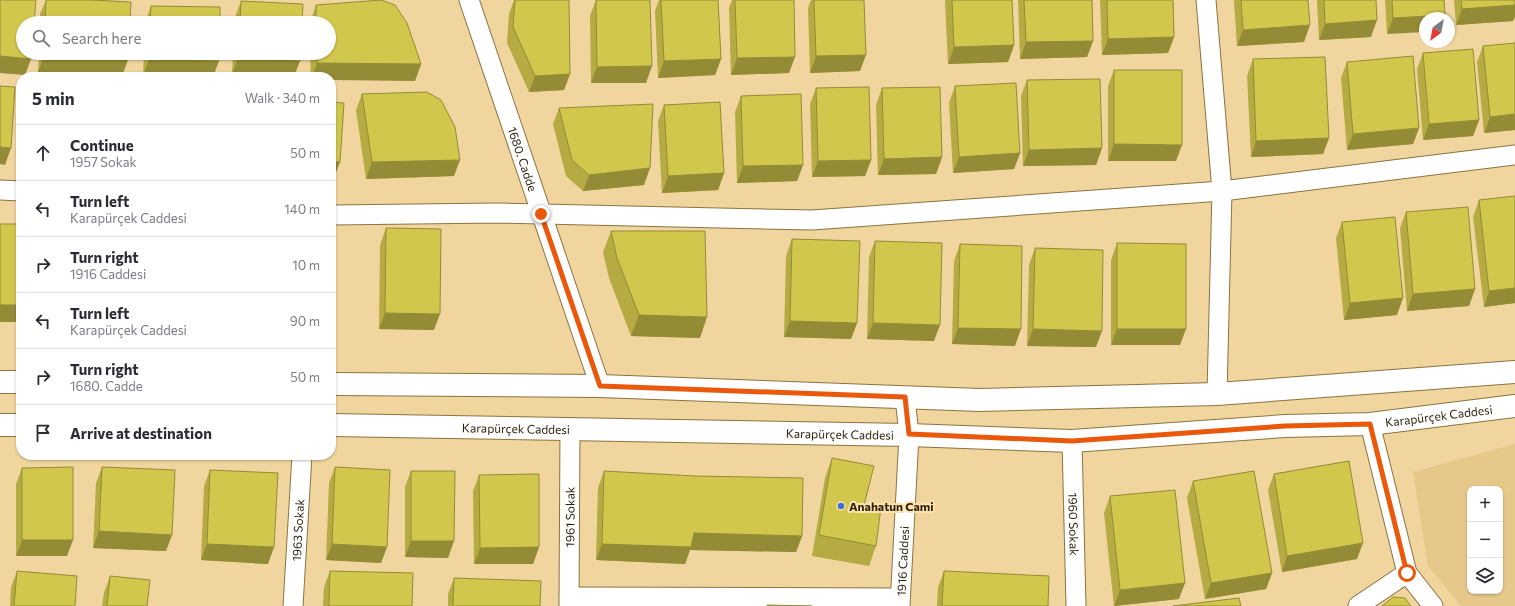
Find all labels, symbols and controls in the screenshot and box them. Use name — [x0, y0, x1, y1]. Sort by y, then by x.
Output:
north arrow — [1419, 12, 1455, 48]
search box — [16, 16, 336, 60]
icon: search — [30, 27, 52, 49]
text: Search here — [62, 29, 141, 47]
text: 5 min — [32, 88, 75, 109]
text: Walk · 340 m — [245, 90, 320, 106]
street label: 1680. Cadde — [506, 125, 540, 193]
text: Continue — [70, 136, 134, 154]
icon: ahead — [32, 142, 54, 164]
text: 50 m — [290, 145, 320, 161]
text: 1957 Sokak — [70, 154, 137, 170]
text: Turn left — [70, 192, 129, 210]
icon: left — [32, 198, 54, 220]
text: 140 m — [284, 201, 320, 217]
route end — [532, 205, 550, 223]
text: Karapürçek Caddesi — [70, 210, 187, 226]
text: Turn right — [70, 248, 139, 266]
icon: right — [32, 254, 54, 276]
text: 10 m — [292, 257, 320, 273]
text: 1916 Caddesi — [70, 266, 146, 282]
text: Turn left — [70, 304, 129, 322]
icon: left — [32, 310, 54, 332]
text: 90 m — [290, 313, 320, 329]
text: Karapürçek Caddesi — [70, 322, 187, 338]
text: Turn right — [70, 360, 139, 378]
icon: right — [32, 366, 54, 388]
text: 50 m — [290, 369, 320, 385]
text: 1680. Cadde — [70, 378, 143, 394]
street label: Karapürçek Caddesi — [1384, 402, 1493, 429]
street label: Karapürçek Caddesi — [462, 420, 570, 436]
icon: arrive — [32, 422, 54, 444]
text: Arrive at destination — [70, 424, 212, 442]
street label: Karapürçek Caddesi — [786, 426, 894, 442]
street label: 1961 Sokak — [562, 486, 577, 547]
map controls — [1467, 486, 1503, 594]
button: + — [1467, 486, 1503, 522]
street label: 1960 Sokak — [1066, 492, 1082, 556]
street label: 1963 Sokak — [289, 498, 306, 562]
place label: Anahatun Cami — [849, 499, 934, 513]
marker: Anahatun Cami — [836, 501, 846, 511]
button: − — [1467, 522, 1503, 558]
street label: 1916 Caddesi — [894, 526, 911, 597]
button: layers — [1467, 558, 1503, 594]
route start — [1398, 564, 1416, 582]

